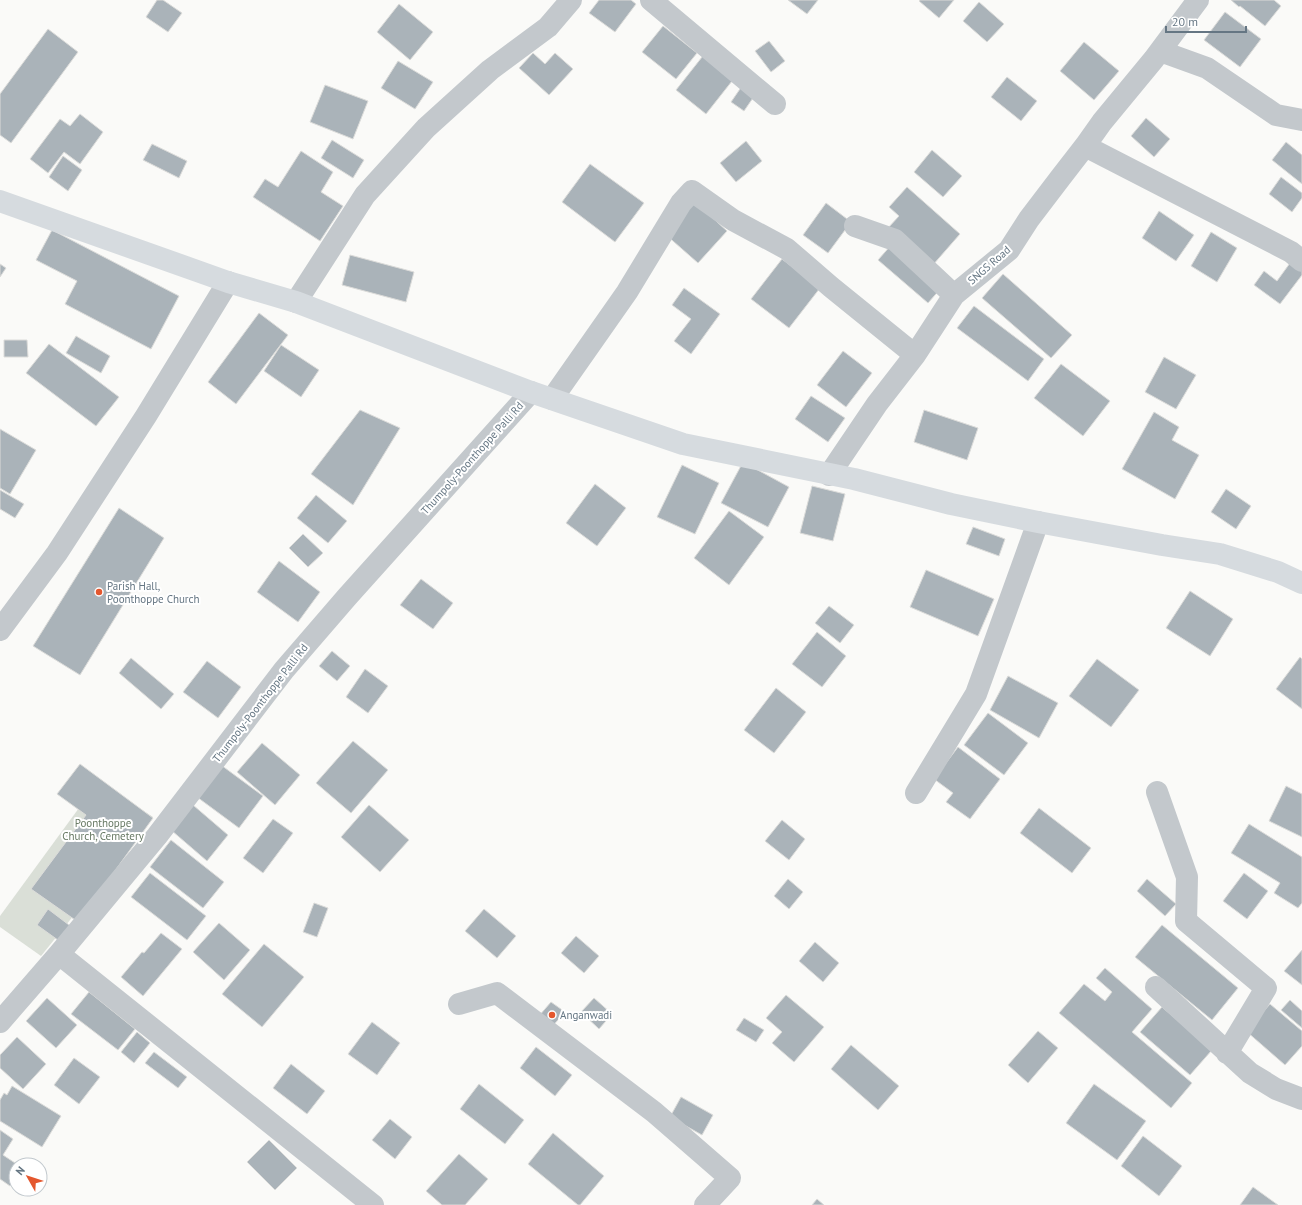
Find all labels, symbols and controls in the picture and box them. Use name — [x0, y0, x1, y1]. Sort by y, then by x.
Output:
scale bar — [1166, 8, 1246, 34]
text: 20 m — [1172, 14, 1198, 29]
street label: SNGS Road — [965, 243, 1013, 287]
street label: Thumpoly-Poonthoppe Palli Rd — [418, 399, 526, 517]
place label: Parish Hall, Poonthoppe Church — [107, 579, 200, 606]
marker: Parish Hall, Poonthoppe Church — [94, 587, 104, 597]
street label: Thumpoly-Poonthoppe Palli Rd — [209, 641, 311, 765]
park label: Poonthoppe Church, Cemetery — [62, 816, 145, 843]
place label: Anganwadi — [560, 1008, 612, 1022]
marker: Anganwadi — [547, 1010, 557, 1020]
north arrow — [8, 1157, 48, 1197]
text: N — [13, 1163, 28, 1178]

